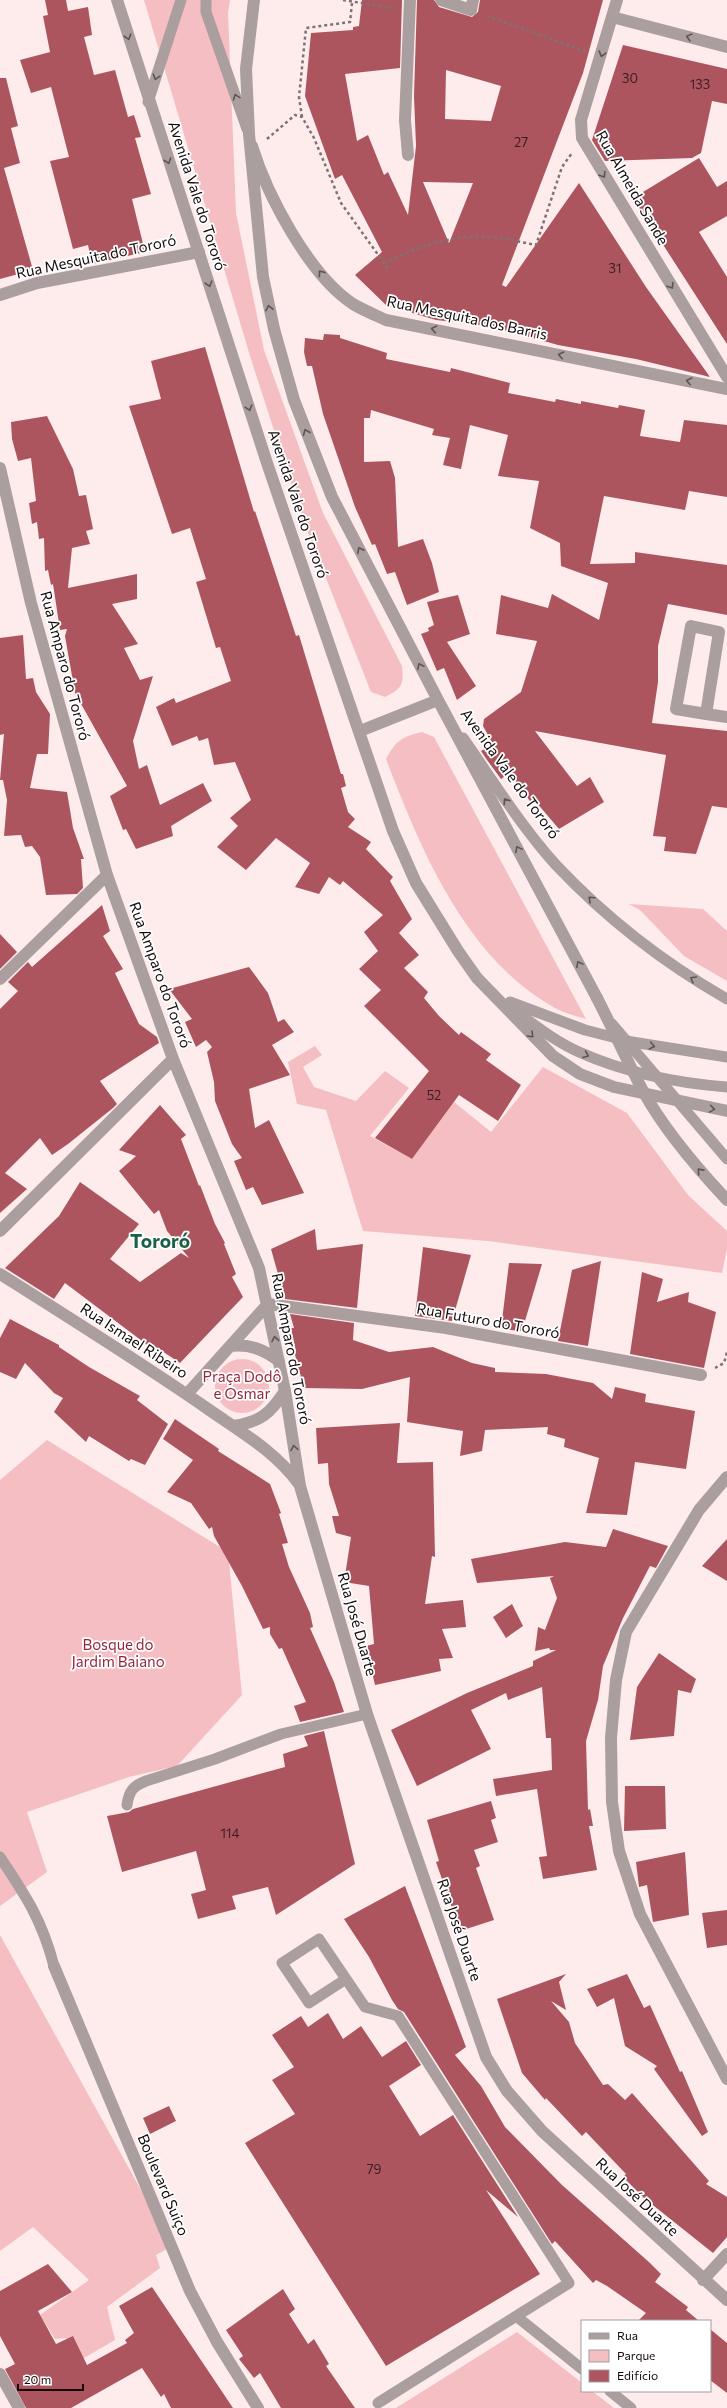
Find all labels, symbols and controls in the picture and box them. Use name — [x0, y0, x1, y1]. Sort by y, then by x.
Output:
one-way arrow — [686, 33, 693, 42]
one-way arrow — [124, 34, 132, 41]
one-way arrow — [598, 51, 607, 58]
house number: 30 — [622, 70, 638, 86]
one-way arrow — [152, 73, 161, 80]
house number: 133 — [690, 76, 710, 92]
one-way arrow — [232, 94, 240, 101]
street label: Avenida Vale do Tororó — [165, 119, 231, 273]
street label: Rua Almeida Sande — [593, 127, 673, 248]
house number: 27 — [514, 134, 528, 150]
one-way arrow — [164, 157, 172, 164]
one-way arrow — [599, 171, 606, 178]
street label: Rua Mesquita do Tororó — [14, 230, 178, 282]
house number: 31 — [609, 260, 621, 276]
one-way arrow — [319, 270, 326, 277]
one-way arrow — [205, 281, 213, 288]
one-way arrow — [667, 282, 674, 289]
street label: Rua Mesquita dos Barris — [385, 291, 549, 343]
one-way arrow — [266, 304, 274, 311]
one-way arrow — [431, 326, 437, 334]
one-way arrow — [558, 352, 565, 360]
one-way arrow — [686, 378, 692, 386]
one-way arrow — [244, 404, 253, 411]
street label: Avenida Vale do Tororó — [265, 427, 333, 580]
one-way arrow — [303, 429, 311, 436]
one-way arrow — [357, 547, 365, 555]
street label: Rua Amparo do Tororó — [37, 589, 95, 743]
one-way arrow — [417, 662, 425, 670]
street label: Avenida Vale do Tororó — [458, 705, 564, 842]
one-way arrow — [503, 798, 511, 805]
one-way arrow — [515, 846, 522, 853]
one-way arrow — [588, 896, 596, 904]
street label: Rua Amparo do Tororó — [126, 899, 196, 1050]
one-way arrow — [576, 960, 584, 968]
one-way arrow — [690, 977, 697, 984]
one-way arrow — [526, 1030, 534, 1038]
one-way arrow — [649, 1041, 655, 1049]
one-way arrow — [582, 1050, 590, 1058]
house number: 52 — [427, 1087, 441, 1103]
one-way arrow — [709, 1104, 715, 1113]
one-way arrow — [698, 1168, 705, 1176]
district label: Tororó — [130, 1229, 190, 1252]
street label: Rua Amparo do Tororó — [268, 1271, 316, 1426]
street label: Rua Ismael Ribeiro — [77, 1299, 192, 1382]
street label: Rua Futuro do Tororó — [415, 1299, 561, 1341]
one-way arrow — [271, 1336, 279, 1342]
park label: Praça Dodô e Osmar — [203, 1367, 281, 1402]
one-way arrow — [290, 1445, 299, 1451]
street label: Rua José Duarte — [335, 1570, 381, 1678]
park label: Bosque do Jardim Baiano — [71, 1635, 165, 1670]
house number: 114 — [221, 1825, 240, 1841]
street label: Rua José Duarte — [434, 1876, 486, 1983]
street label: Boulevard Suiço — [134, 2131, 193, 2238]
street label: Rua José Duarte — [592, 2153, 683, 2239]
house number: 79 — [367, 2161, 381, 2177]
legend — [581, 2320, 711, 2392]
text: Rua — [617, 2328, 638, 2342]
text: Parque — [617, 2348, 655, 2362]
scale bar — [18, 2366, 83, 2392]
text: Edifício — [617, 2368, 658, 2382]
text: 20 m — [24, 2372, 51, 2386]

